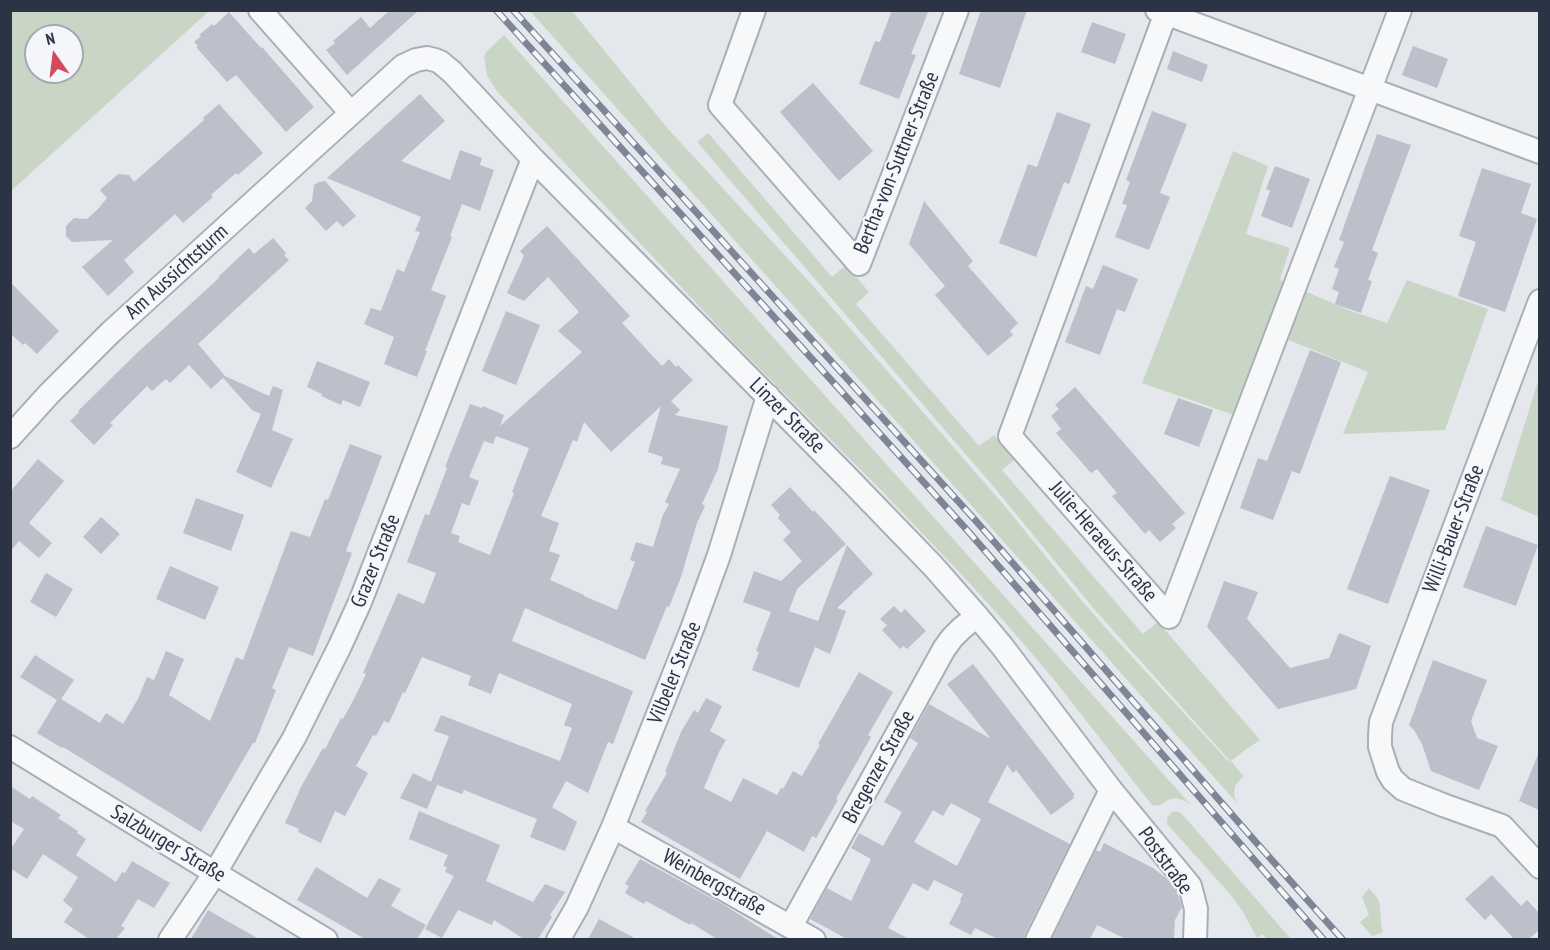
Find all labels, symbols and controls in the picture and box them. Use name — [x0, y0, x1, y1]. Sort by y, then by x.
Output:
north arrow — [24, 24, 84, 84]
text: N — [44, 28, 57, 49]
street label: Bertha-von-Suttner-Straße — [849, 68, 945, 258]
street label: Am Aussichtsturm — [120, 219, 234, 325]
street label: Linzer Straße — [744, 373, 830, 459]
street label: Willi-Bauer-Straße — [1418, 462, 1490, 596]
street label: Julie-Heraeus-Straße — [1044, 477, 1162, 607]
street label: Grazer Straße — [346, 511, 406, 611]
street label: Vilbeler Straße — [643, 618, 707, 728]
street label: Bregenzer Straße — [838, 706, 920, 828]
street label: Salzburger Straße — [106, 800, 230, 888]
street label: Poststraße — [1132, 823, 1198, 899]
street label: Weinbergstraße — [658, 844, 770, 922]

